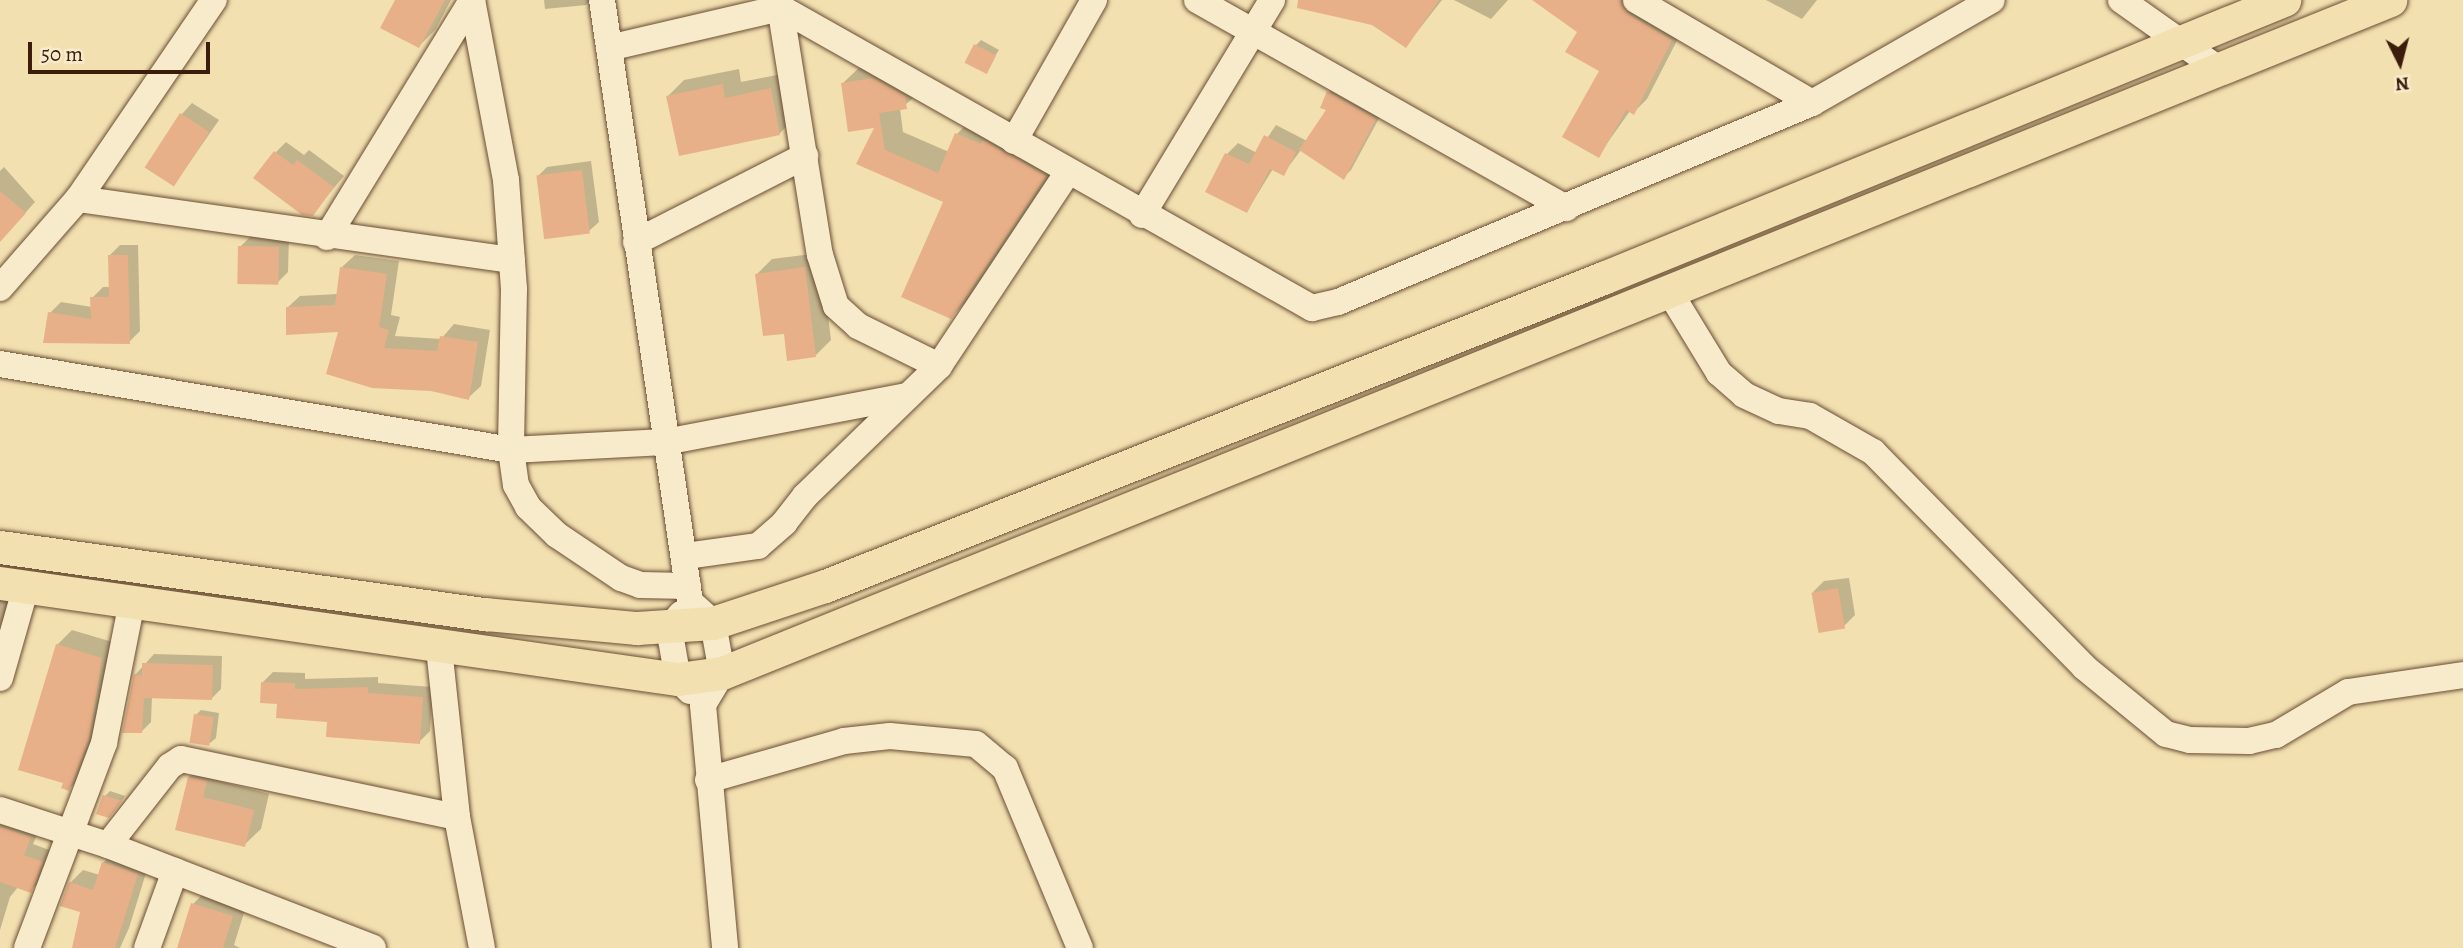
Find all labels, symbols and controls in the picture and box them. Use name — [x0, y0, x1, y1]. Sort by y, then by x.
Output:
scale bar — [32, 28, 214, 72]
north arrow — [2365, 28, 2435, 98]
text: 50 m — [41, 40, 83, 68]
text: N — [2394, 70, 2410, 98]

